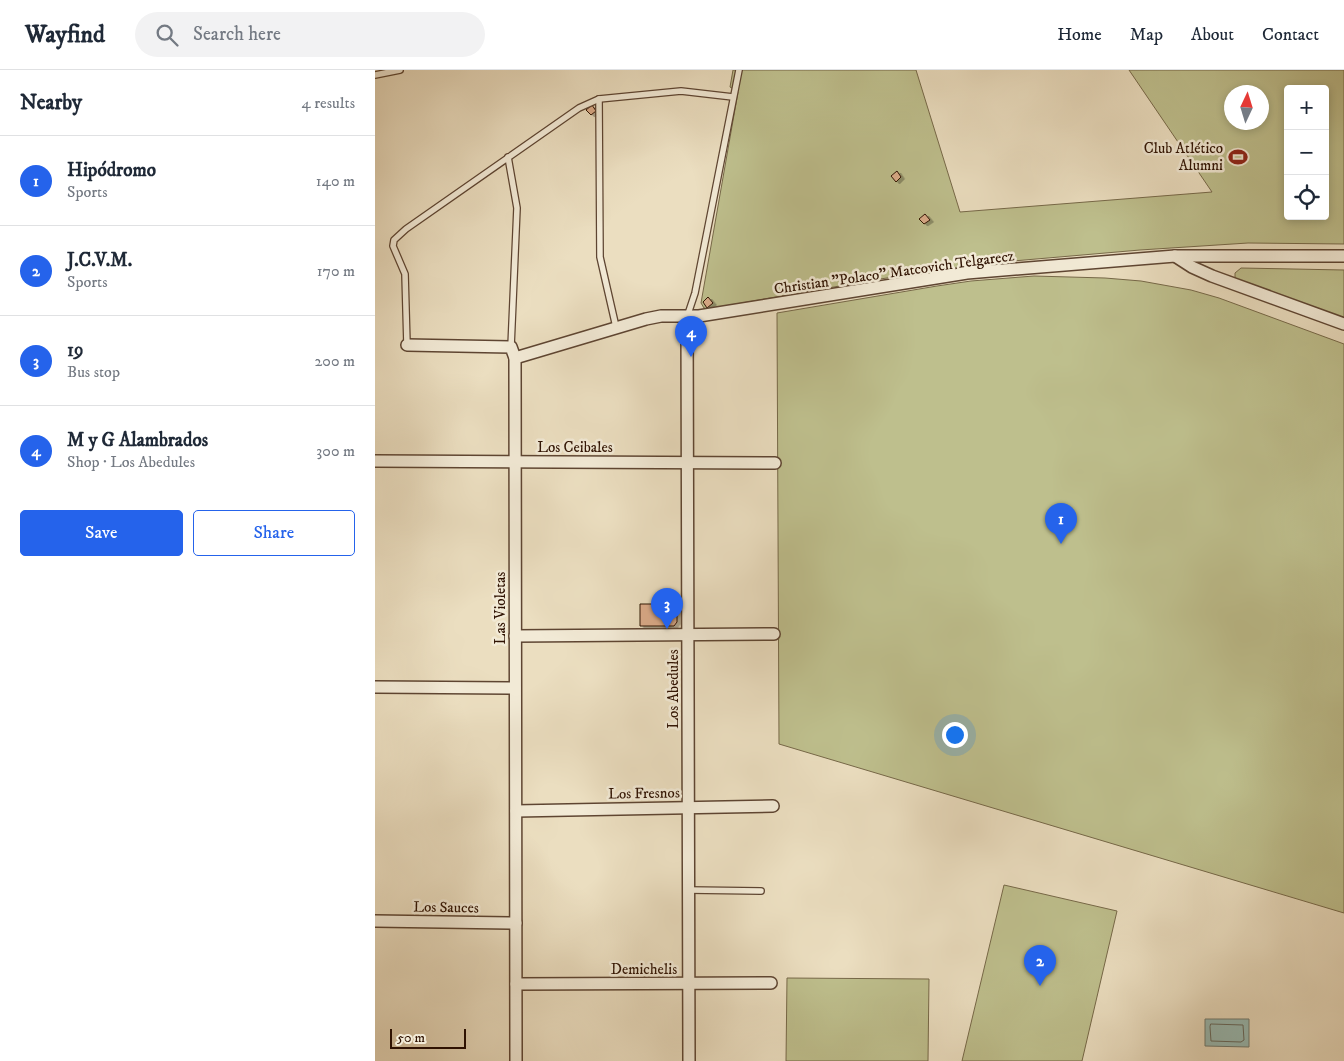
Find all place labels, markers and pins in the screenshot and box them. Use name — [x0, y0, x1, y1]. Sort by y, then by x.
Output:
place label: Club Atlético Alumni — [1144, 139, 1223, 175]
sports icon: Club Atlético Alumni — [1227, 146, 1249, 168]
pin: 4 — [675, 316, 707, 357]
pin: 1 — [1045, 503, 1077, 544]
pin: 3 — [651, 588, 683, 629]
pin: 2 — [1024, 945, 1056, 986]

